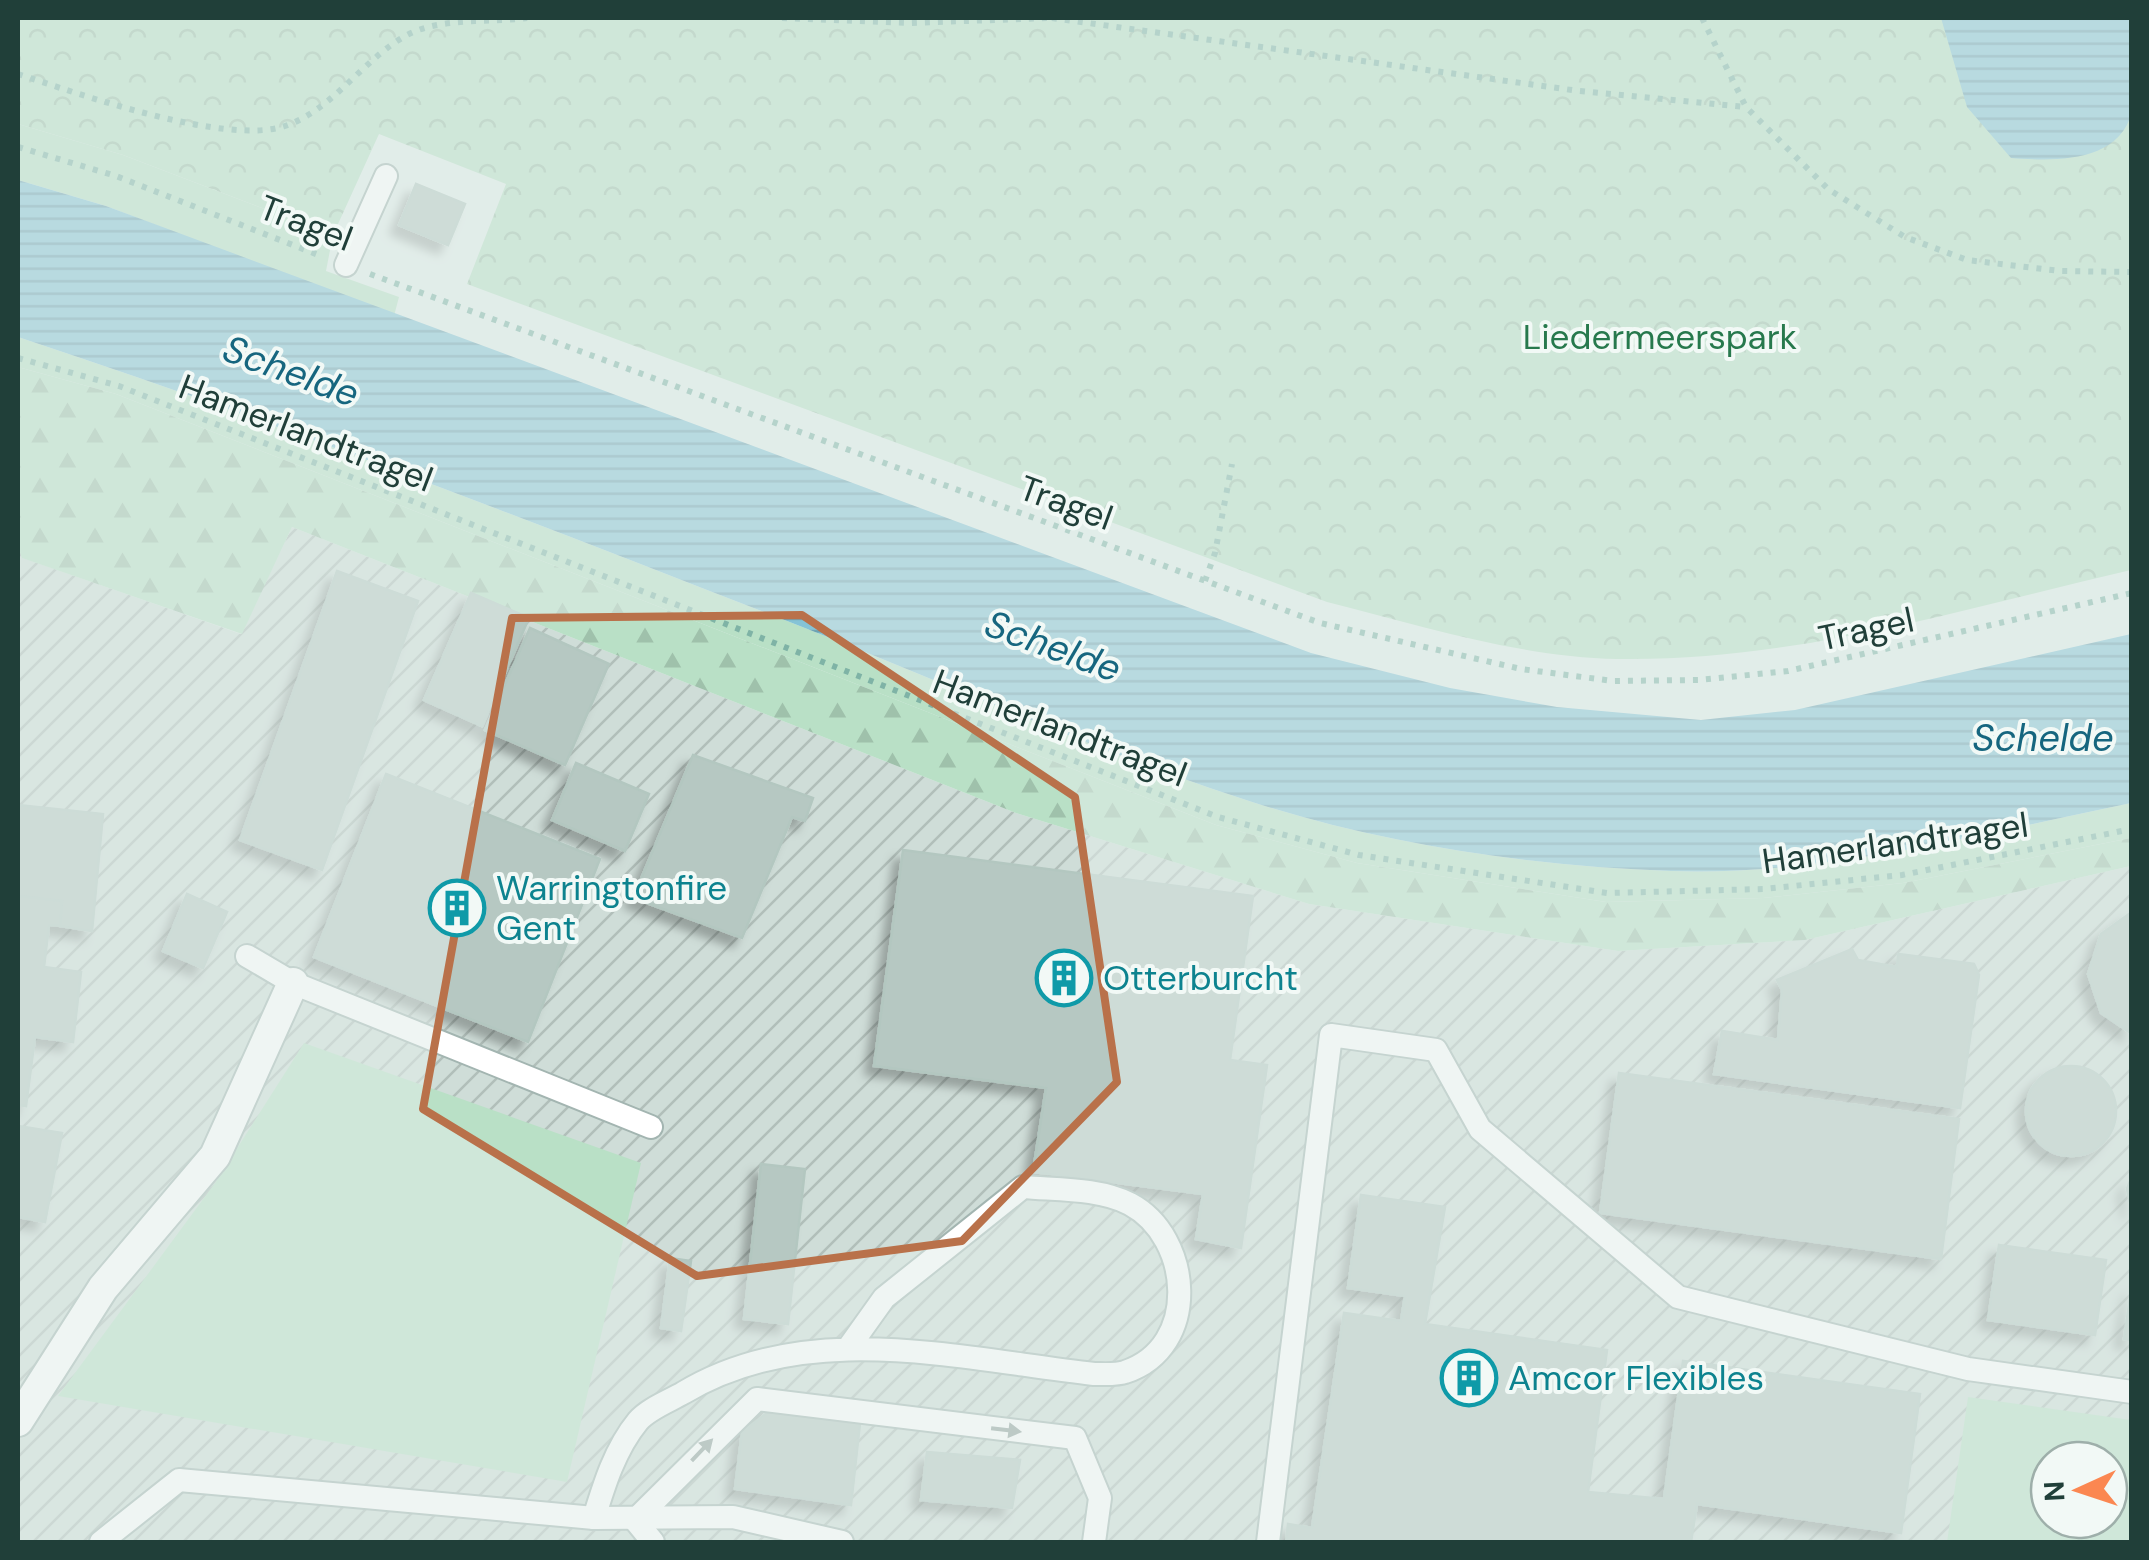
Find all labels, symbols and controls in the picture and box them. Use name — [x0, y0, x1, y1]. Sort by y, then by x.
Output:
street label: Tragel — [253, 184, 359, 262]
park label: Liedermeerspark — [1523, 314, 1798, 360]
water label: Schelde — [216, 323, 366, 419]
street label: Hamerlandtragel — [173, 364, 439, 502]
street label: Tragel — [1013, 465, 1119, 541]
street label: Tragel — [1814, 597, 1918, 661]
water label: Schelde — [978, 598, 1128, 694]
street label: Hamerlandtragel — [927, 659, 1193, 797]
water label: Schelde — [1972, 713, 2114, 763]
street label: Hamerlandtragel — [1759, 802, 2031, 884]
place label: Warringtonfire Gent — [496, 865, 727, 951]
building icon: Warringtonfire Gent — [427, 878, 487, 938]
building icon: Otterburcht — [1034, 948, 1094, 1008]
place label: Otterburcht — [1103, 955, 1298, 1001]
building icon: Amcor Flexibles — [1439, 1348, 1499, 1408]
place label: Amcor Flexibles — [1508, 1355, 1764, 1401]
one-way arrow — [990, 1422, 1022, 1438]
one-way arrow — [690, 1438, 713, 1462]
north arrow — [2029, 1440, 2129, 1540]
text: N — [2036, 1480, 2074, 1502]

